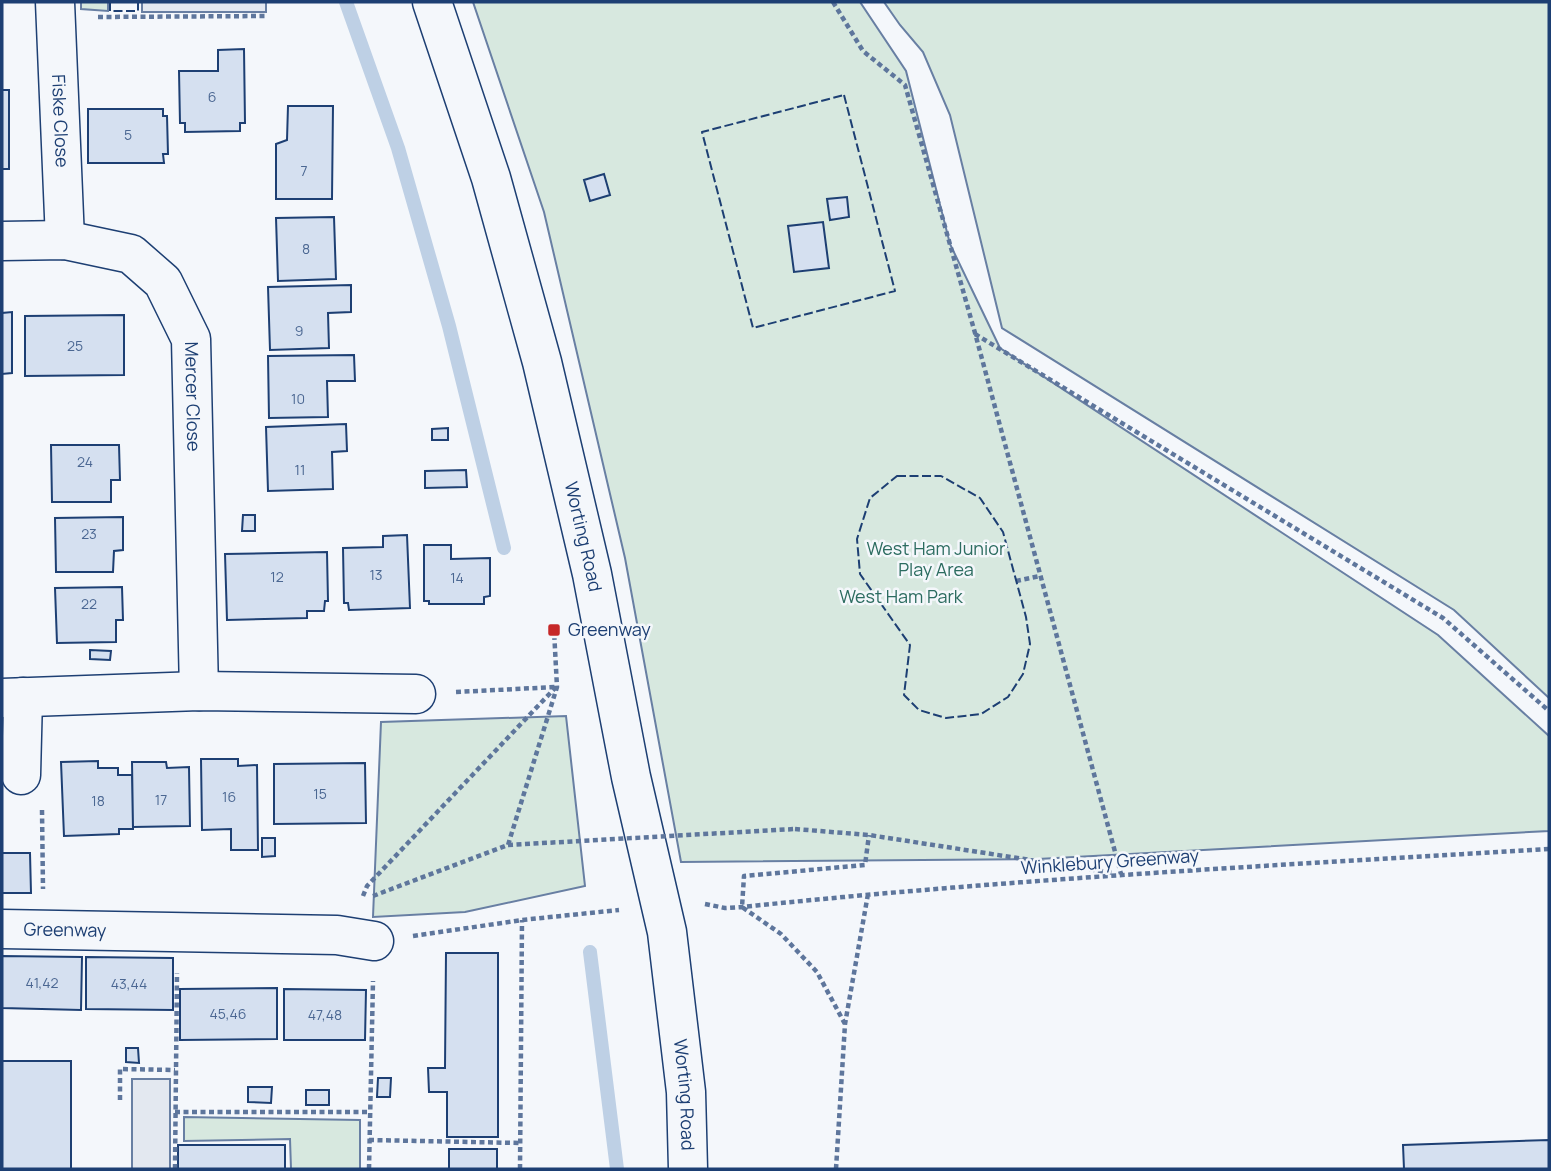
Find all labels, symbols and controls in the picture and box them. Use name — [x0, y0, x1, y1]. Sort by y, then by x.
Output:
street label: Fiske Close — [47, 74, 75, 168]
house number: 6 — [208, 87, 216, 106]
house number: 5 — [124, 125, 132, 144]
house number: 7 — [300, 161, 308, 180]
house number: 8 — [302, 239, 310, 258]
house number: 9 — [295, 321, 303, 340]
house number: 25 — [67, 336, 83, 355]
street label: Mercer Close — [180, 341, 207, 452]
house number: 10 — [291, 389, 305, 408]
house number: 24 — [77, 452, 93, 471]
house number: 11 — [295, 460, 305, 479]
street label: Worting Road — [560, 479, 608, 593]
house number: 23 — [81, 524, 97, 543]
park label: West Ham Junior Play Area — [867, 536, 1006, 581]
house number: 13 — [369, 565, 383, 584]
house number: 12 — [270, 567, 284, 586]
house number: 14 — [450, 568, 464, 587]
park label: West Ham Park — [839, 584, 964, 608]
house number: 22 — [81, 594, 97, 613]
place label: Greenway — [568, 617, 651, 641]
marker: Greenway — [546, 622, 562, 638]
house number: 15 — [313, 784, 327, 803]
house number: 16 — [222, 787, 236, 806]
house number: 17 — [155, 790, 167, 809]
house number: 18 — [91, 791, 105, 810]
street label: Winklebury Greenway — [1020, 843, 1200, 879]
street label: Greenway — [23, 916, 107, 942]
house number: 41,42 — [25, 973, 59, 992]
house number: 43,44 — [111, 974, 147, 993]
house number: 45,46 — [210, 1004, 247, 1023]
house number: 47,48 — [308, 1005, 342, 1024]
street label: Worting Road — [669, 1037, 701, 1151]

